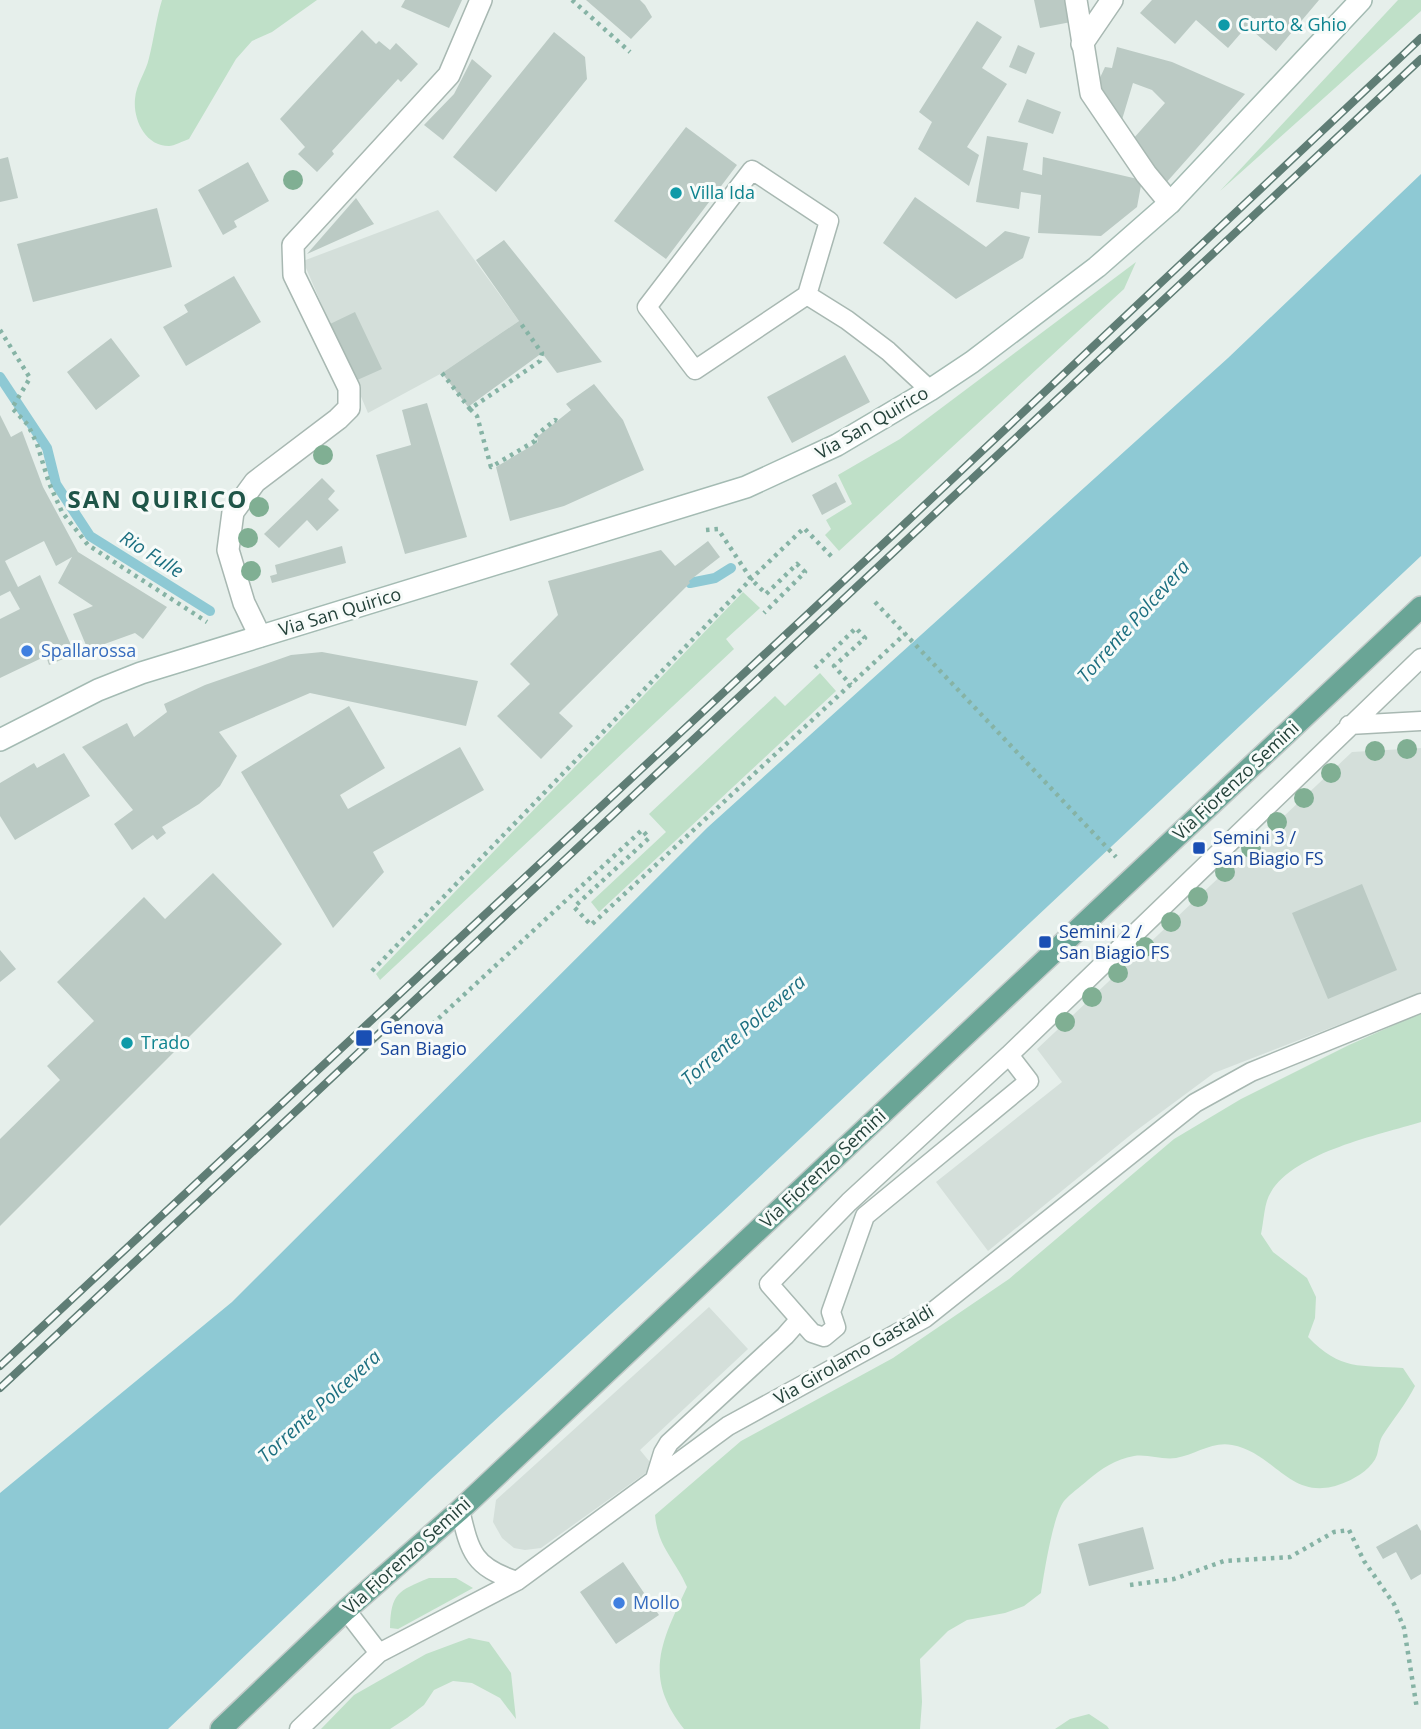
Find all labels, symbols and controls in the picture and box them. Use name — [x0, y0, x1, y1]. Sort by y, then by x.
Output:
place label: Curto & Ghio — [1238, 12, 1347, 36]
marker: Curto & Ghio — [1216, 17, 1232, 33]
place label: Villa Ida — [690, 180, 755, 204]
marker: Villa Ida — [668, 185, 684, 201]
street label: Via San Quirico — [811, 380, 932, 464]
district label: SAN QUIRICO — [68, 482, 248, 515]
water label: Rio Fulle — [115, 524, 189, 584]
water label: Torrente Polcevera — [1071, 554, 1195, 688]
street label: Via San Quirico — [276, 581, 404, 641]
place label: Spallarossa — [41, 638, 136, 662]
marker: Spallarossa — [19, 643, 35, 659]
street label: Via Fiorenzo Semini — [1167, 716, 1303, 845]
place label: Semini 3 / San Biagio FS — [1213, 825, 1324, 870]
marker: Semini 3 / San Biagio FS — [1191, 840, 1207, 856]
place label: Semini 2 / San Biagio FS — [1059, 919, 1170, 964]
marker: Semini 2 / San Biagio FS — [1037, 934, 1053, 950]
water label: Torrente Polcevera — [675, 969, 811, 1091]
place label: Genova San Biagio — [380, 1015, 467, 1060]
marker: Genova San Biagio — [354, 1028, 374, 1048]
place label: Trado — [141, 1030, 190, 1054]
marker: Trado — [119, 1035, 135, 1051]
street label: Via Fiorenzo Semini — [754, 1104, 890, 1233]
street label: Via Girolamo Gastaldi — [769, 1299, 938, 1410]
water label: Torrente Polcevera — [252, 1344, 386, 1468]
street label: Via Fiorenzo Semini — [337, 1492, 475, 1619]
place label: Mollo — [633, 1590, 680, 1614]
marker: Mollo — [611, 1595, 627, 1611]

